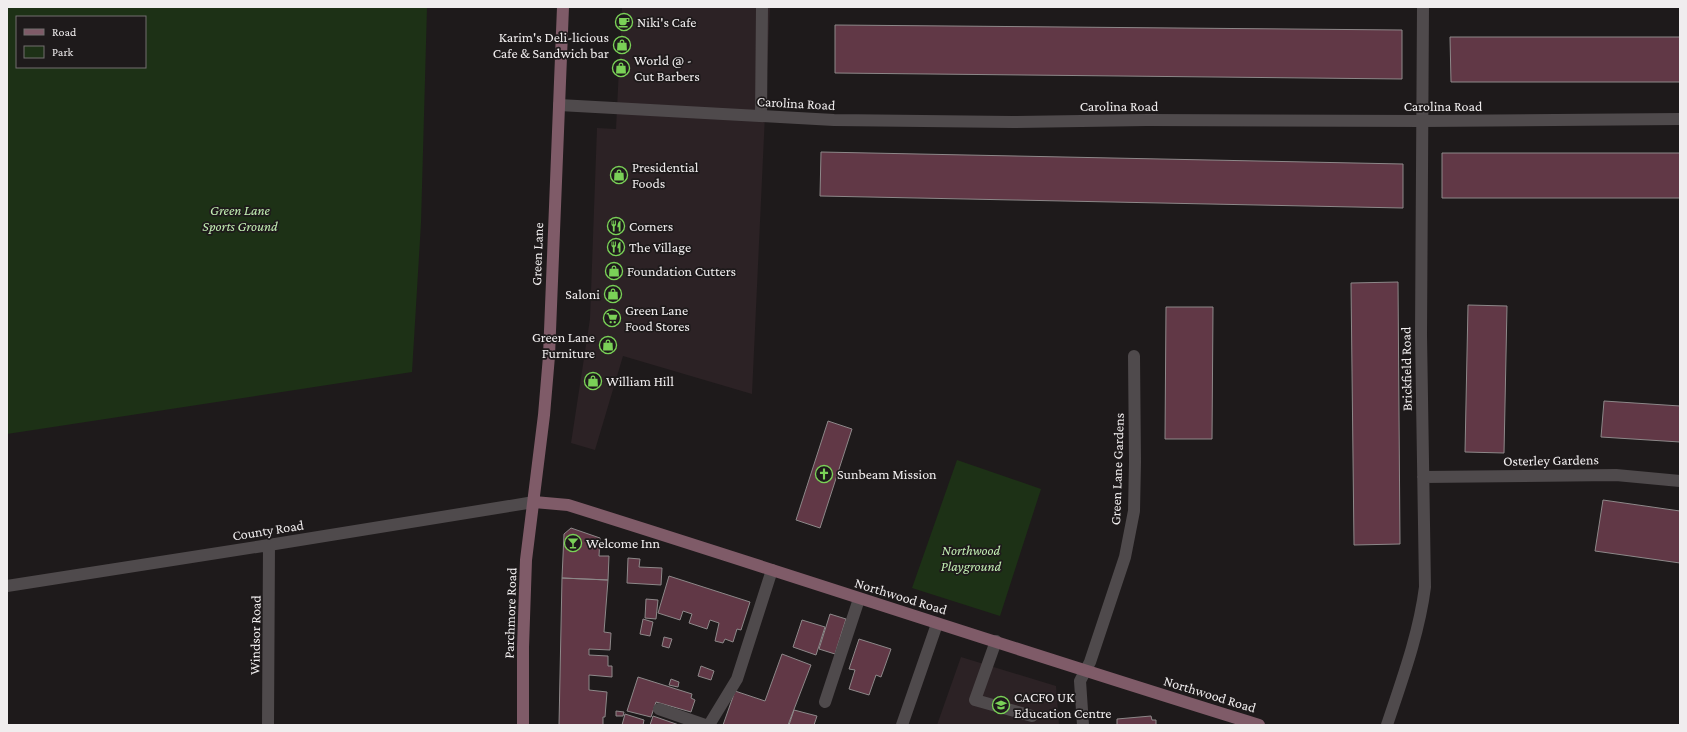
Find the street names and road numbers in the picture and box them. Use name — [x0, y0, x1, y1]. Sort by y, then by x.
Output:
street label: Carolina Road — [756, 93, 836, 113]
street label: Carolina Road — [1080, 98, 1159, 114]
street label: Carolina Road — [1404, 98, 1483, 114]
street label: Green Lane — [528, 222, 546, 286]
street label: Brickfield Road — [1397, 326, 1415, 411]
street label: Green Lane Gardens — [1107, 413, 1127, 525]
street label: Osterley Gardens — [1503, 451, 1599, 469]
street label: County Road — [231, 516, 305, 544]
street label: Parchmore Road — [500, 566, 520, 659]
street label: Northwood Road — [853, 574, 950, 618]
street label: Windsor Road — [246, 594, 264, 675]
street label: Northwood Road — [1162, 672, 1259, 716]

